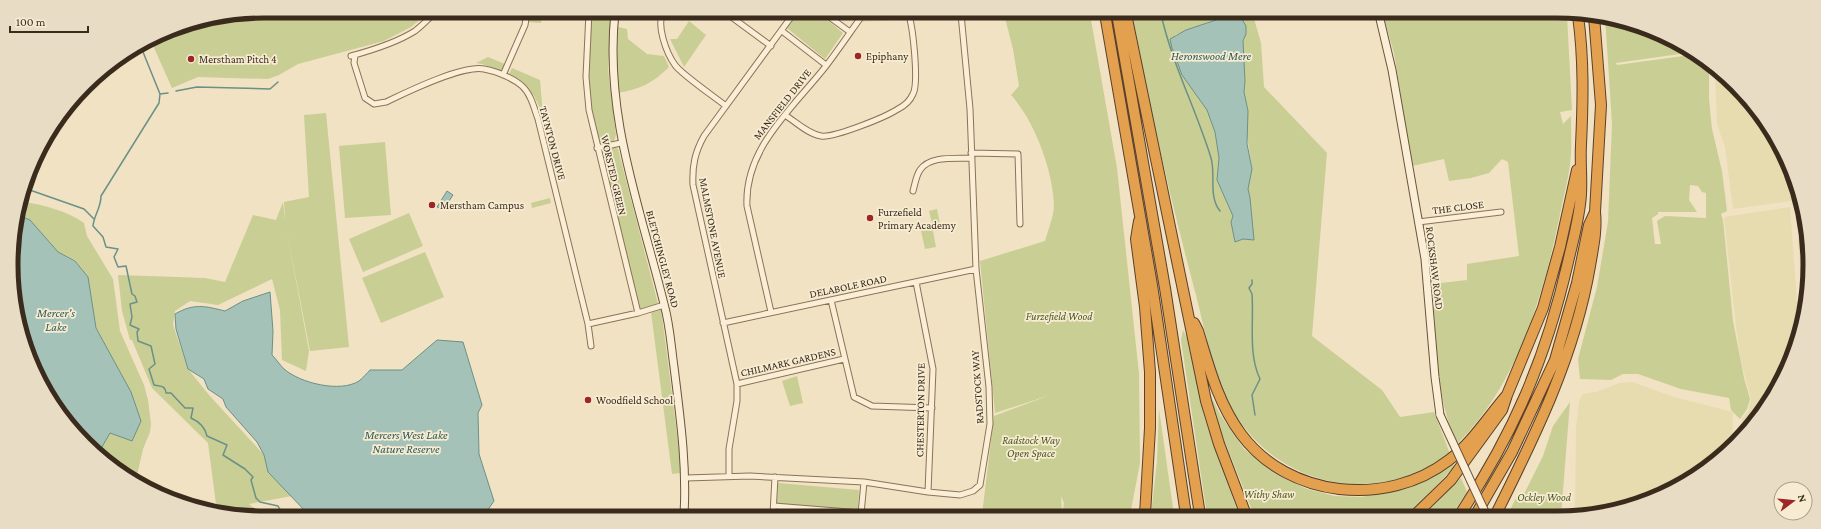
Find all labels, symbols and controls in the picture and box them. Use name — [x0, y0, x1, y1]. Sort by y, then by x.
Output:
scale bar — [10, 8, 88, 34]
text: 100 m — [16, 15, 46, 29]
water label: Heronswood Mere — [1171, 49, 1251, 63]
place label: Epiphany — [866, 50, 909, 63]
marker: Epiphany — [853, 51, 863, 61]
place label: Merstham Pitch 4 — [199, 53, 277, 65]
marker: Merstham Pitch 4 — [186, 54, 196, 64]
street label: MANSFIELD DRIVE — [751, 66, 813, 142]
street label: TAYNTON DRIVE — [537, 105, 569, 181]
street label: WORSTED GREEN — [599, 134, 629, 216]
street label: MALMSTONE AVENUE — [697, 177, 729, 279]
street label: THE CLOSE — [1432, 198, 1484, 216]
place label: Merstham Campus — [440, 199, 524, 212]
marker: Merstham Campus — [427, 200, 437, 210]
place label: Furzefield Primary Academy — [878, 206, 957, 232]
street label: BLETCHINGLEY ROAD — [644, 209, 682, 309]
marker: Furzefield Primary Academy — [865, 213, 875, 223]
street label: ROCKSHAW ROAD — [1424, 226, 1446, 310]
street label: DELABOLE ROAD — [808, 272, 888, 300]
water label: Mercer's Lake — [36, 306, 75, 334]
park label: Furzefield Wood — [1026, 310, 1093, 323]
street label: CHILMARK GARDENS — [739, 345, 837, 379]
street label: RADSTOCK WAY — [968, 350, 986, 424]
street label: CHESTERTON DRIVE — [913, 363, 927, 457]
place label: Woodfield School — [596, 394, 673, 406]
marker: Woodfield School — [583, 395, 593, 405]
water label: Mercers West Lake Nature Reserve — [363, 428, 448, 456]
park label: Radstock Way Open Space — [1002, 434, 1060, 460]
north arrow — [1773, 481, 1813, 521]
park label: Withy Shaw — [1244, 488, 1294, 501]
park label: Ockley Wood — [1517, 491, 1572, 504]
text: N — [1796, 493, 1810, 504]

